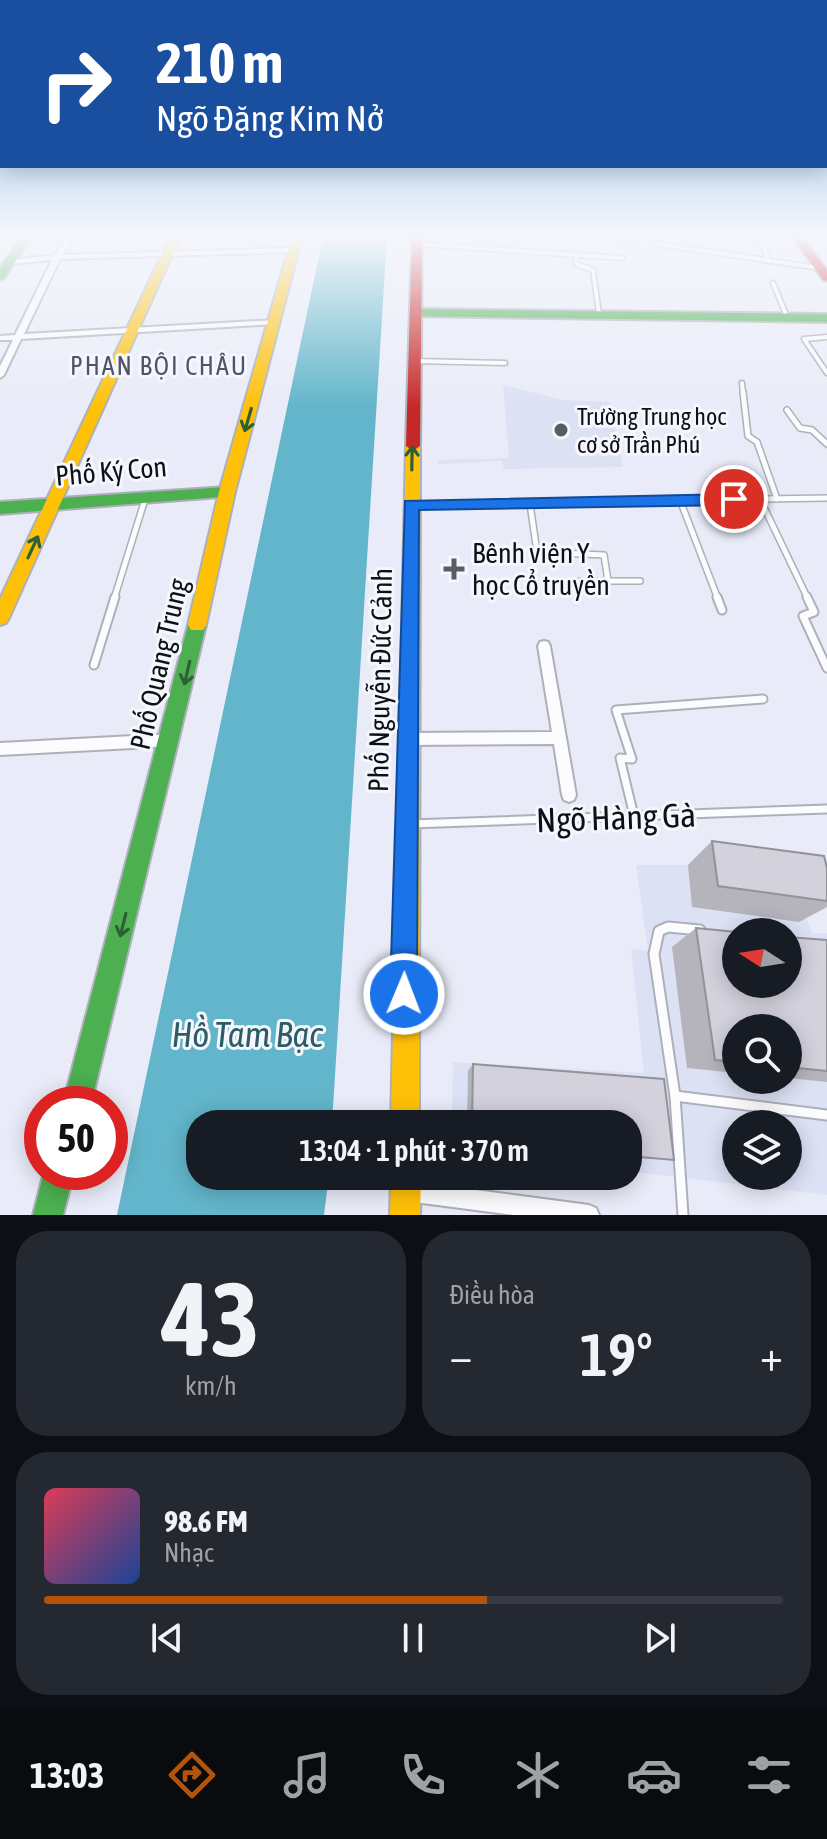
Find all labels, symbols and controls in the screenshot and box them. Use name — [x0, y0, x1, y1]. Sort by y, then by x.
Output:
text: 210 m — [156, 31, 283, 95]
icon: right — [24, 32, 128, 136]
text: Ngõ Đặng Kim Nở — [156, 97, 384, 139]
district label: PHAN BỘI CHÂU — [70, 351, 248, 381]
place label: Trường Trung học cơ sở Trần Phú — [577, 403, 726, 458]
one-way arrow — [240, 407, 255, 433]
marker: Trường Trung học cơ sở Trần Phú — [552, 421, 570, 439]
one-way arrow — [404, 445, 419, 472]
street label: Phố Ký Con — [54, 450, 168, 492]
pin — [700, 465, 768, 533]
icon: arrive — [712, 477, 756, 521]
one-way arrow — [26, 536, 41, 560]
place label: Bênh viện Y học Cổ truyền — [472, 537, 610, 601]
marker: Bênh viện Y học Cổ truyền — [443, 558, 465, 580]
street label: Phố Nguyễn Đức Cảnh — [362, 568, 398, 792]
street label: Phố Quang Trung — [124, 575, 194, 753]
one-way arrow — [179, 660, 194, 685]
street label: Ngõ Hàng Gà — [535, 795, 697, 839]
one-way arrow — [115, 912, 130, 938]
north arrow — [722, 918, 802, 998]
map controls — [722, 918, 802, 1190]
position arrow — [362, 952, 446, 1036]
water label: Hồ Tam Bạc — [171, 1013, 323, 1055]
button: search — [722, 1014, 802, 1094]
speed limit sign: 50 — [24, 1086, 128, 1190]
button: layers — [722, 1110, 802, 1190]
text: 13:04 · 1 phút · 370 m — [299, 1133, 529, 1167]
text: 43 — [162, 1259, 260, 1378]
text: Điều hòa — [450, 1280, 535, 1310]
text: 19° — [580, 1320, 653, 1389]
text: − — [450, 1330, 472, 1380]
text: + — [760, 1330, 783, 1380]
text: km/h — [185, 1371, 237, 1401]
text: 98.6 FM — [164, 1504, 248, 1538]
text: Nhạc — [164, 1538, 214, 1568]
icon: previous — [145, 1616, 189, 1660]
icon: pause — [391, 1616, 435, 1660]
icon: next — [638, 1616, 682, 1660]
icon: directions — [164, 1747, 220, 1803]
icon: music — [279, 1747, 335, 1803]
icon: phone — [395, 1747, 451, 1803]
icon: climate — [510, 1747, 566, 1803]
icon: car — [626, 1747, 682, 1803]
icon: filters — [741, 1747, 797, 1803]
text: 13:03 — [30, 1754, 105, 1796]

